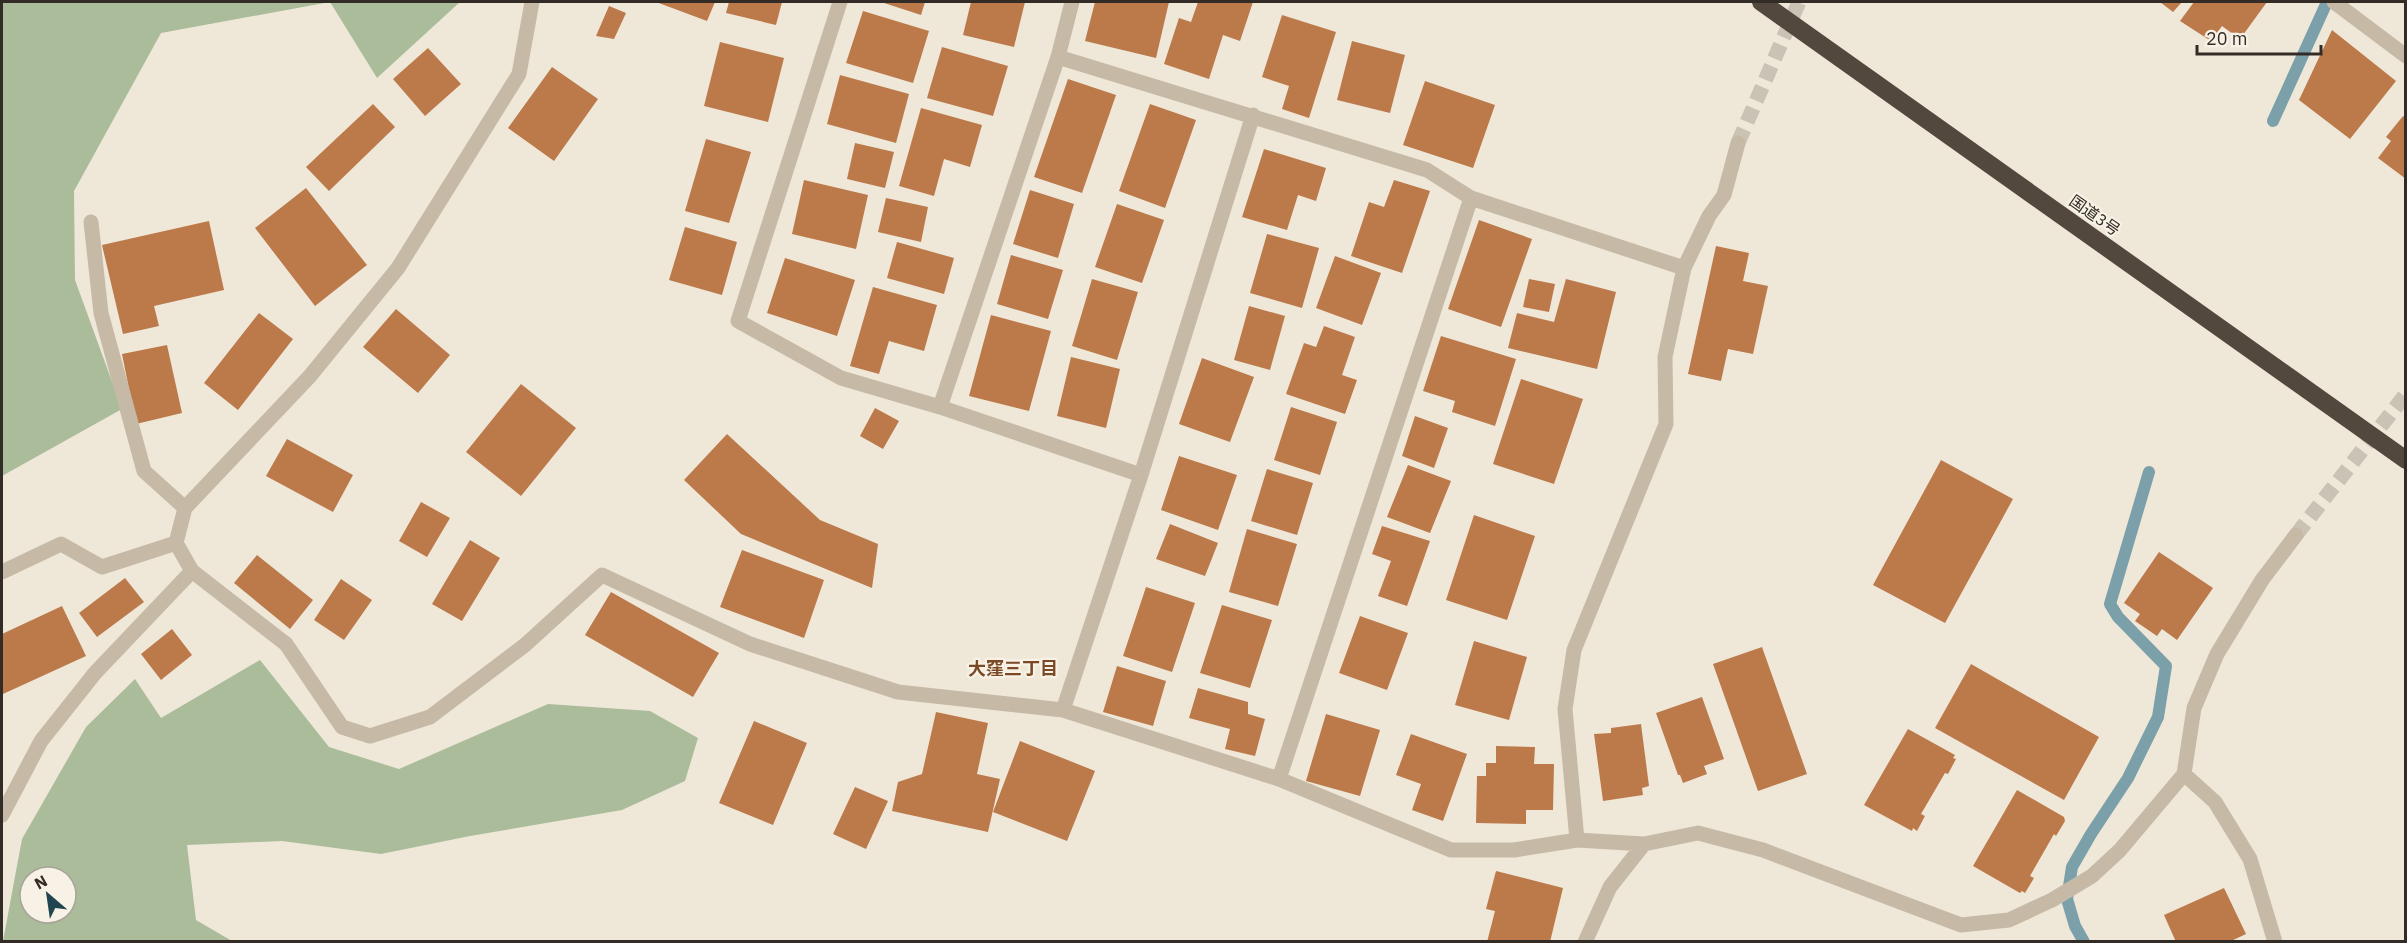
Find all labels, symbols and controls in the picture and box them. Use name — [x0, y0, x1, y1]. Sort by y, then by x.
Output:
scale bar — [2197, 18, 2322, 56]
text: 20 m — [2206, 27, 2248, 50]
street label: 国道3号 — [2066, 190, 2124, 240]
district label: 大窪三丁目 — [968, 657, 1058, 680]
north arrow — [18, 865, 78, 925]
text: N — [31, 870, 51, 893]

